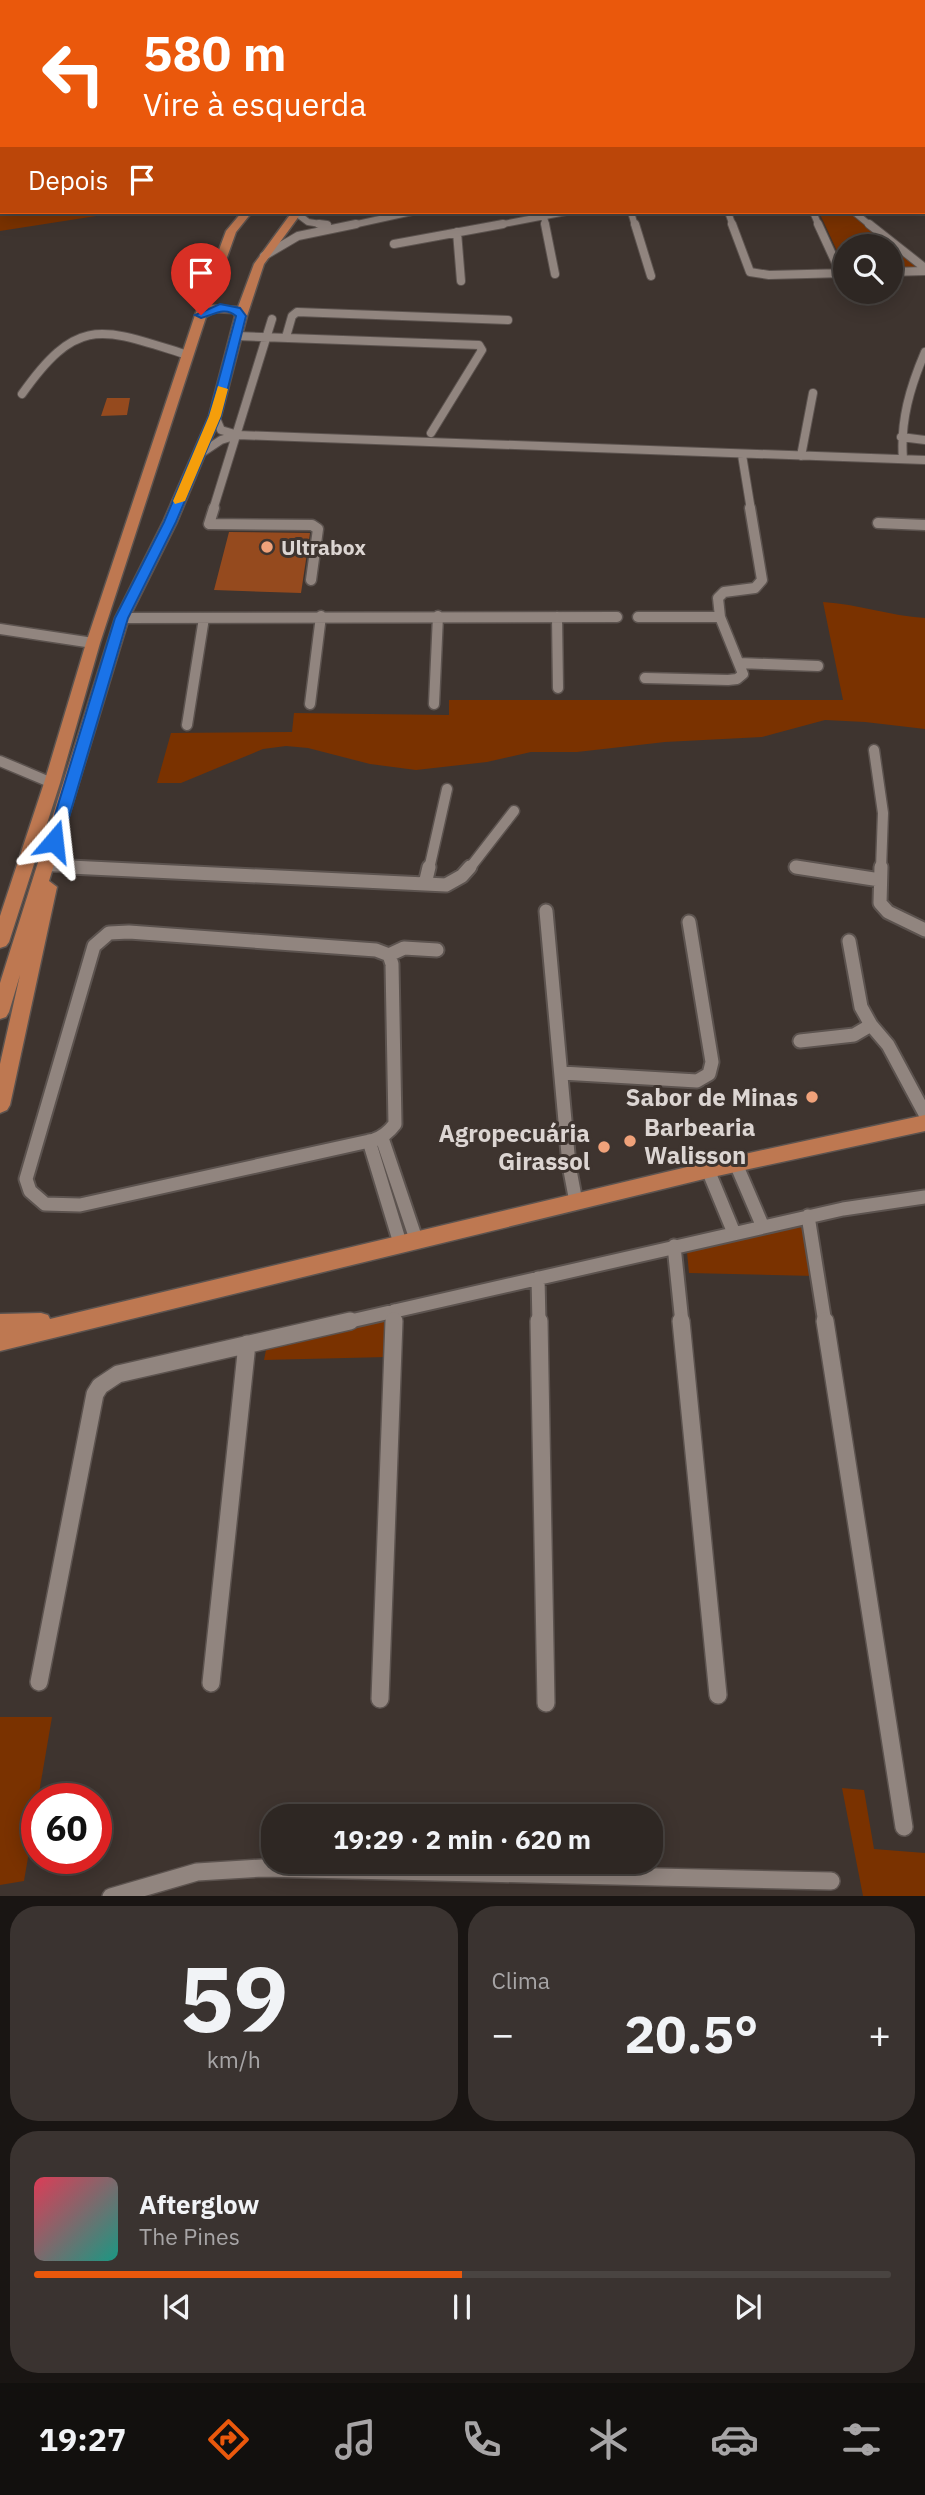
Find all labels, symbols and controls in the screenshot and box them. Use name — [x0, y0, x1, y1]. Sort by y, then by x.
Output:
text: 580 m — [143, 21, 287, 84]
icon: left — [28, 28, 119, 119]
text: Vire à esquerda — [143, 83, 367, 125]
icon: arrive — [123, 161, 161, 199]
text: Depois — [28, 163, 109, 197]
map controls — [833, 234, 903, 304]
button: search — [833, 234, 903, 304]
pin — [171, 243, 231, 315]
icon: arrive — [182, 254, 220, 292]
place label: Ultrabox — [281, 533, 366, 561]
marker: Ultrabox — [259, 539, 275, 555]
position arrow — [17, 804, 91, 878]
place label: Sabor de Minas — [626, 1081, 798, 1113]
marker: Sabor de Minas — [804, 1089, 820, 1105]
place label: Barbearia Walisson — [644, 1111, 755, 1171]
place label: Agropecuária Girassol — [439, 1117, 590, 1177]
marker: Barbearia Walisson — [622, 1133, 638, 1149]
marker: Agropecuária Girassol — [596, 1139, 612, 1155]
speed limit sign: 60 — [21, 1783, 112, 1874]
text: 19:29 · 2 min · 620 m — [333, 1822, 591, 1856]
text: 59 — [179, 1939, 288, 2057]
text: Clima — [492, 1965, 550, 1995]
text: 20.5° — [624, 2000, 758, 2067]
text: − — [492, 2009, 514, 2058]
text: + — [868, 2009, 891, 2058]
text: km/h — [207, 2044, 261, 2074]
text: Afterglow — [139, 2187, 259, 2221]
text: The Pines — [139, 2221, 240, 2251]
icon: previous — [158, 2288, 196, 2326]
icon: pause — [443, 2288, 481, 2326]
icon: next — [729, 2288, 767, 2326]
icon: directions — [204, 2415, 253, 2464]
icon: music — [331, 2415, 380, 2464]
icon: phone — [457, 2415, 506, 2464]
icon: climate — [584, 2415, 633, 2464]
icon: car — [710, 2415, 759, 2464]
icon: filters — [837, 2415, 886, 2464]
text: 19:27 — [39, 2418, 126, 2460]

